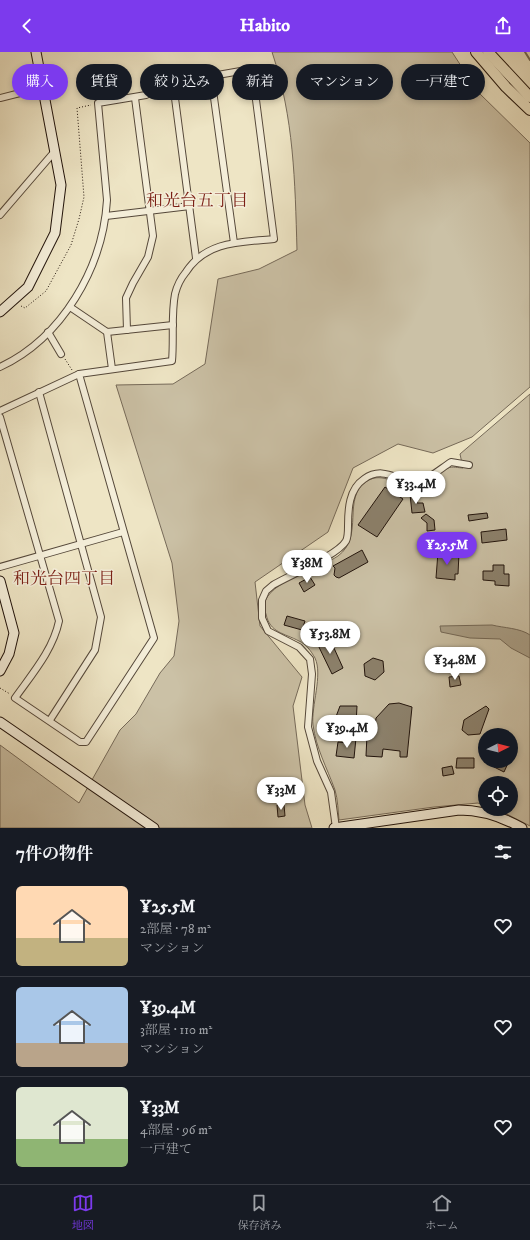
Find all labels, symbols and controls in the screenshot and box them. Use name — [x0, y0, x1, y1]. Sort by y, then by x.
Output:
icon: back — [16, 15, 38, 37]
text: Habito — [240, 15, 290, 37]
icon: share — [492, 15, 514, 37]
chip: 購入 — [12, 64, 68, 100]
chip: 賃貸 — [76, 64, 132, 100]
chip: 絞り込み — [140, 64, 224, 100]
chip: 新着 — [232, 64, 288, 100]
chip: マンション — [296, 64, 393, 100]
chip: 一戸建て — [401, 64, 485, 100]
district label: 和光台五丁目 — [146, 190, 248, 212]
pin: ¥33.4M — [383, 471, 449, 505]
text: ¥33.4M — [396, 476, 437, 492]
pin: ¥25.5M — [414, 532, 480, 566]
text: ¥25.5M — [426, 537, 468, 553]
pin: ¥38M — [283, 550, 331, 584]
text: ¥38M — [291, 555, 323, 571]
district label: 和光台四丁目 — [13, 568, 115, 590]
pin: ¥53.8M — [297, 621, 363, 655]
text: ¥53.8M — [309, 626, 351, 642]
pin: ¥34.8M — [422, 647, 488, 681]
text: ¥34.8M — [434, 652, 476, 668]
pin: ¥39.4M — [314, 715, 380, 749]
text: ¥39.4M — [326, 720, 368, 736]
north arrow — [478, 728, 518, 768]
map controls — [478, 728, 518, 816]
button: locate — [478, 776, 518, 816]
pin: ¥33M — [257, 777, 305, 811]
text: ¥33M — [266, 782, 296, 798]
icon: filters — [492, 841, 514, 863]
text: 7件の物件 — [16, 843, 93, 865]
text: ¥25.5M — [140, 896, 195, 918]
icon: home — [48, 902, 96, 950]
icon: heart — [492, 915, 514, 937]
text: 2部屋 · 78 m² — [140, 921, 211, 937]
text: マンション — [140, 940, 204, 956]
text: ¥39.4M — [140, 997, 196, 1019]
icon: home — [48, 1003, 96, 1051]
icon: heart — [492, 1016, 514, 1038]
text: 3部屋 · 110 m² — [140, 1022, 212, 1038]
text: マンション — [140, 1041, 204, 1057]
text: ¥33M — [140, 1097, 180, 1119]
icon: home — [48, 1103, 96, 1151]
icon: heart — [492, 1116, 514, 1138]
text: 4部屋 · 96 m² — [140, 1122, 212, 1138]
text: 一戸建て — [140, 1141, 192, 1157]
tab: 地図 — [72, 1192, 94, 1233]
tab: 保存済み — [237, 1192, 281, 1233]
tab: ホーム — [425, 1192, 458, 1233]

